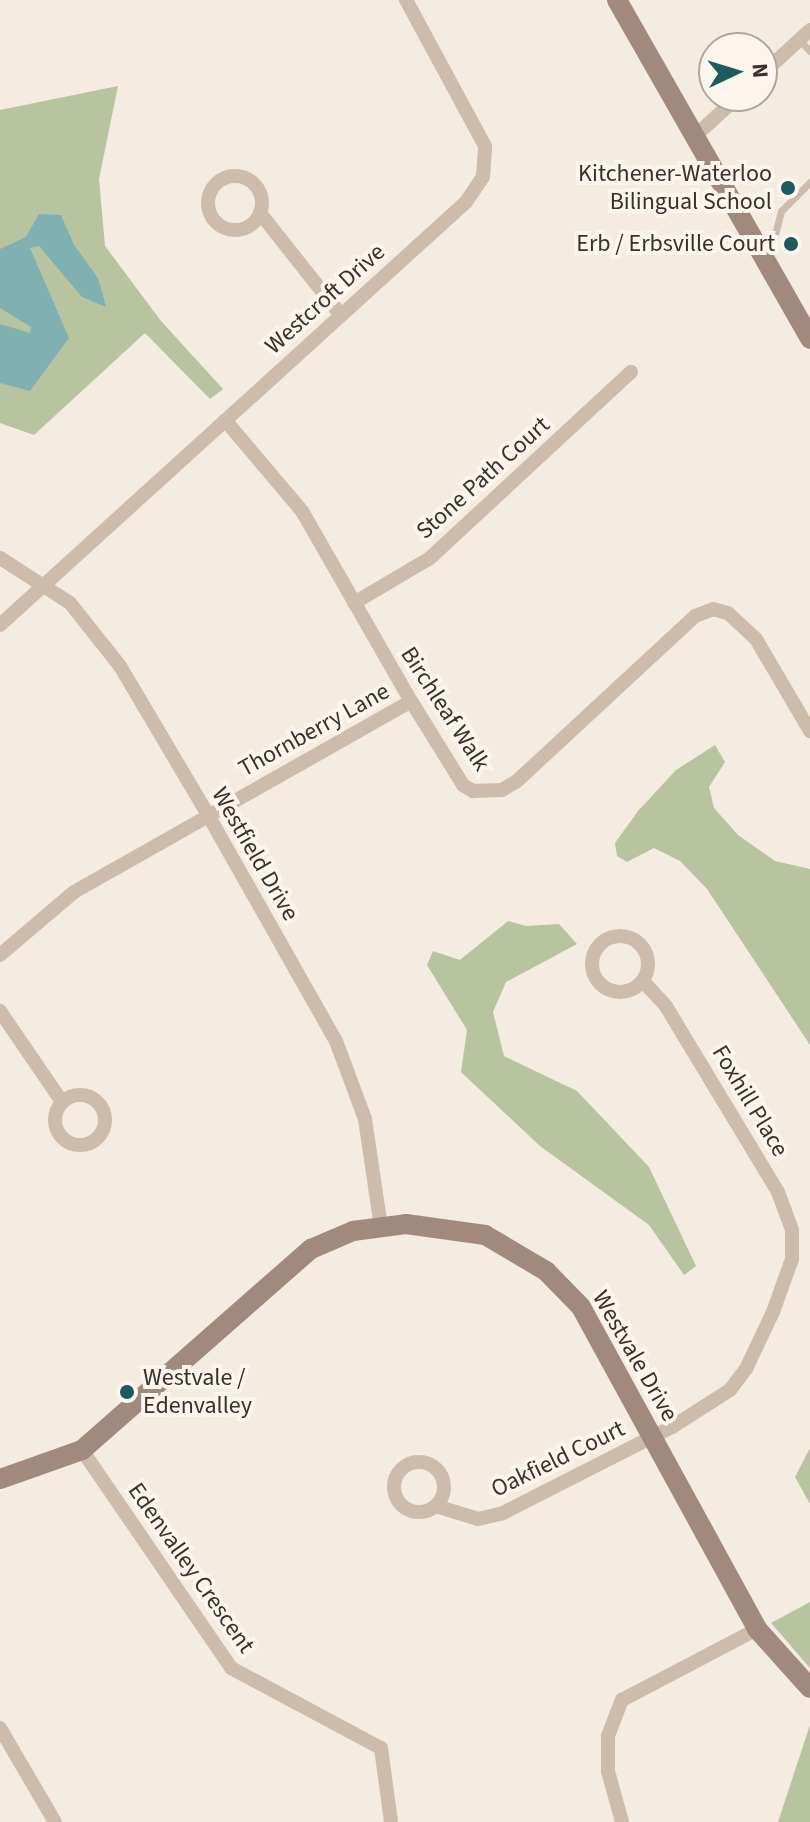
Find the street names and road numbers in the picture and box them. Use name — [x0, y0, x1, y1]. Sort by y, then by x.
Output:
street label: Westcroft Drive — [259, 238, 391, 360]
street label: Stone Path Court — [410, 411, 556, 545]
street label: Birchleaf Walk — [394, 641, 496, 777]
street label: Thornberry Lane — [234, 677, 394, 783]
street label: Westfield Drive — [205, 782, 305, 926]
street label: Foxhill Place — [705, 1040, 795, 1162]
street label: Westvale Drive — [586, 1286, 684, 1426]
street label: Oakfield Court — [486, 1414, 630, 1504]
street label: Edenvalley Crescent — [122, 1477, 260, 1659]

